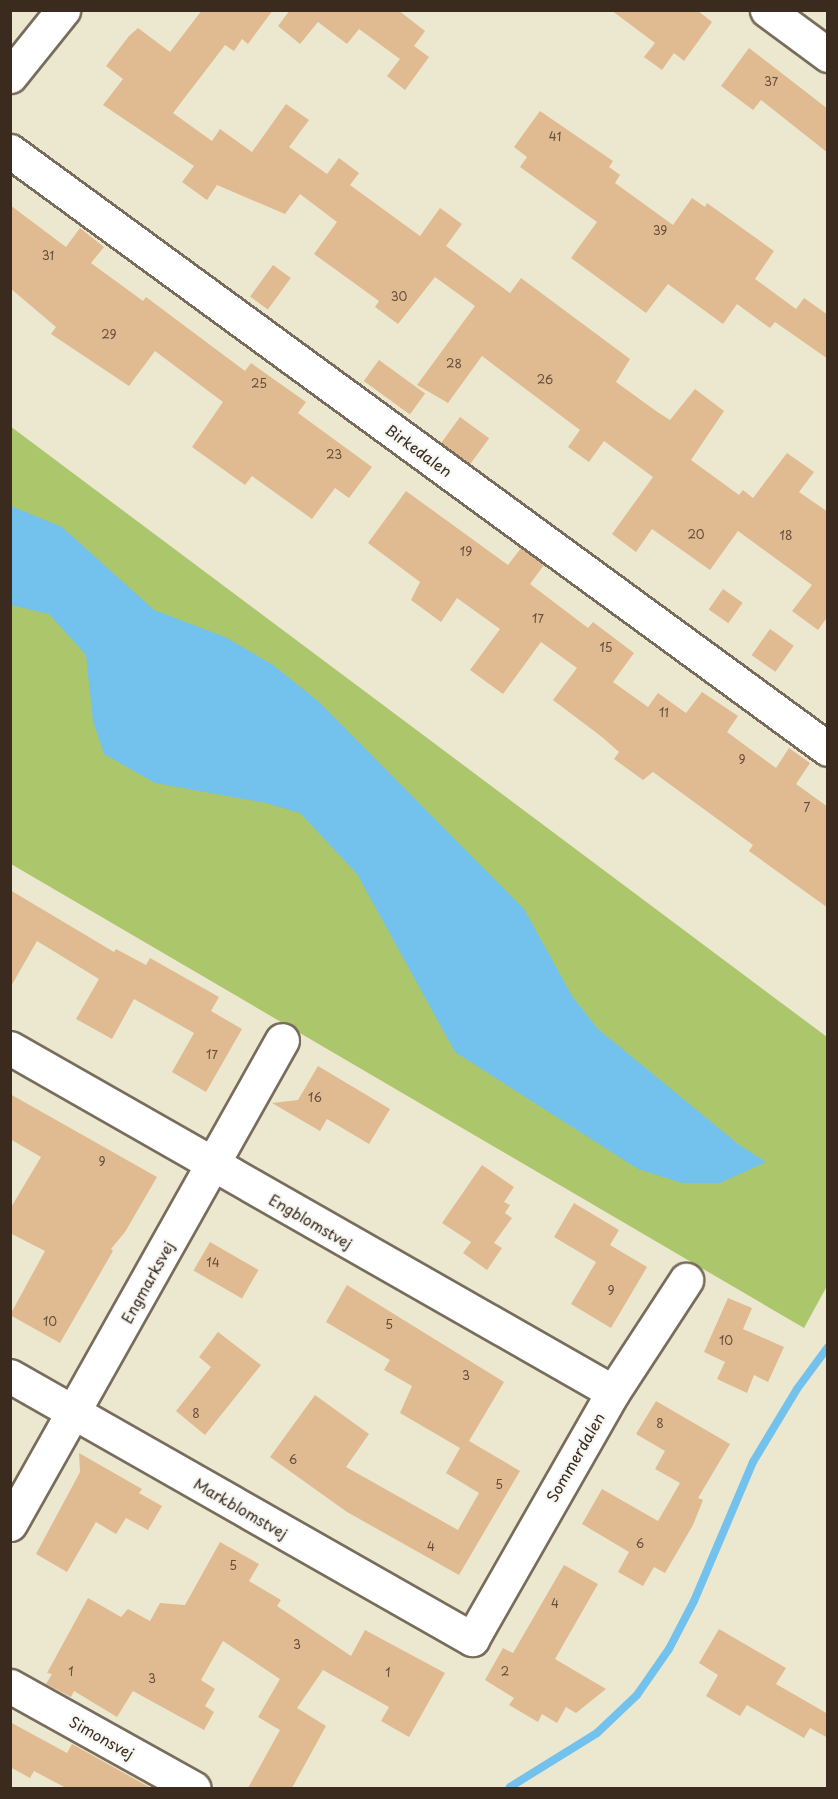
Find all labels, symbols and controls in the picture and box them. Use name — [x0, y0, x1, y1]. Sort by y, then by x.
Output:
house number: 37 — [764, 75, 778, 89]
house number: 41 — [549, 130, 561, 144]
house number: 39 — [653, 224, 667, 238]
house number: 31 — [42, 249, 54, 263]
house number: 30 — [391, 290, 407, 304]
house number: 29 — [101, 328, 117, 342]
house number: 28 — [446, 357, 462, 371]
house number: 26 — [537, 373, 553, 387]
house number: 25 — [251, 377, 267, 391]
street label: Birkedalen — [382, 420, 456, 480]
house number: 23 — [326, 448, 342, 462]
house number: 20 — [687, 528, 705, 542]
house number: 18 — [780, 529, 792, 543]
house number: 19 — [460, 545, 472, 559]
house number: 17 — [532, 612, 544, 626]
house number: 15 — [599, 641, 613, 655]
house number: 11 — [659, 706, 669, 720]
house number: 9 — [738, 753, 746, 767]
house number: 7 — [804, 801, 810, 815]
house number: 17 — [206, 1048, 218, 1062]
house number: 16 — [308, 1091, 322, 1105]
house number: 9 — [98, 1155, 106, 1169]
street label: Engblomstvej — [266, 1190, 356, 1252]
street label: Engmarksvej — [117, 1238, 177, 1326]
house number: 14 — [206, 1256, 220, 1270]
house number: 9 — [607, 1284, 615, 1298]
house number: 10 — [43, 1315, 57, 1329]
house number: 5 — [385, 1318, 393, 1332]
house number: 10 — [719, 1334, 733, 1348]
house number: 3 — [462, 1369, 470, 1383]
house number: 8 — [192, 1407, 200, 1421]
street label: Sommerdalen — [542, 1409, 608, 1505]
house number: 8 — [656, 1417, 664, 1431]
house number: 6 — [289, 1453, 297, 1467]
street label: Markblomstvej — [191, 1474, 291, 1542]
house number: 5 — [495, 1478, 503, 1492]
house number: 6 — [636, 1537, 644, 1551]
house number: 4 — [427, 1540, 435, 1554]
house number: 5 — [229, 1559, 237, 1573]
house number: 4 — [551, 1597, 559, 1611]
house number: 3 — [293, 1638, 301, 1652]
house number: 1 — [68, 1665, 74, 1679]
house number: 2 — [501, 1665, 509, 1679]
house number: 1 — [385, 1666, 391, 1680]
house number: 3 — [148, 1672, 156, 1686]
street label: Simonsvej — [66, 1712, 138, 1762]

